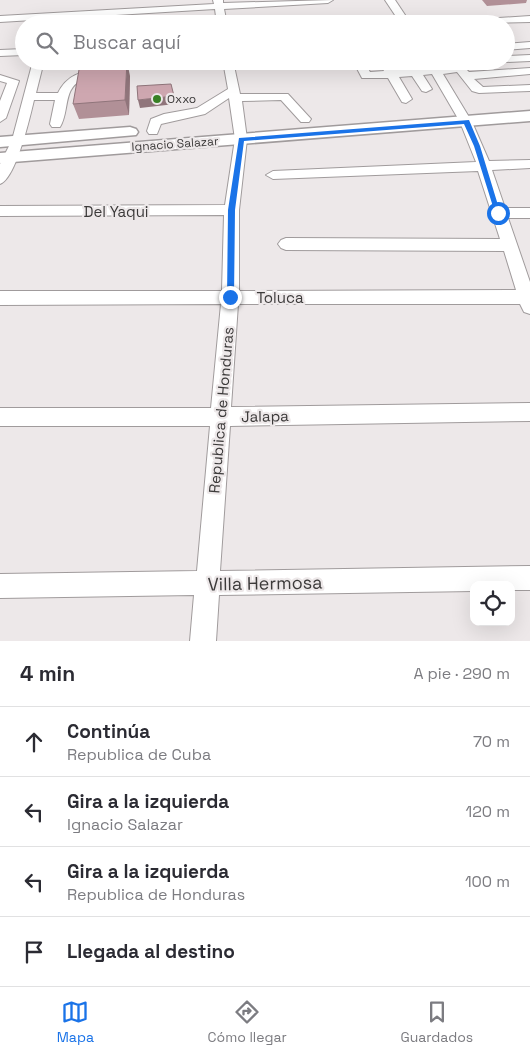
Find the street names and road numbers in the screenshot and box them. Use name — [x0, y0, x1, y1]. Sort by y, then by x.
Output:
street label: Ignacio Salazar — [131, 133, 219, 155]
street label: Del Yaqui — [83, 202, 149, 221]
street label: Toluca — [256, 288, 304, 307]
street label: Republica de Honduras — [204, 326, 238, 494]
street label: Jalapa — [241, 406, 289, 426]
street label: Villa Hermosa — [207, 570, 323, 596]

